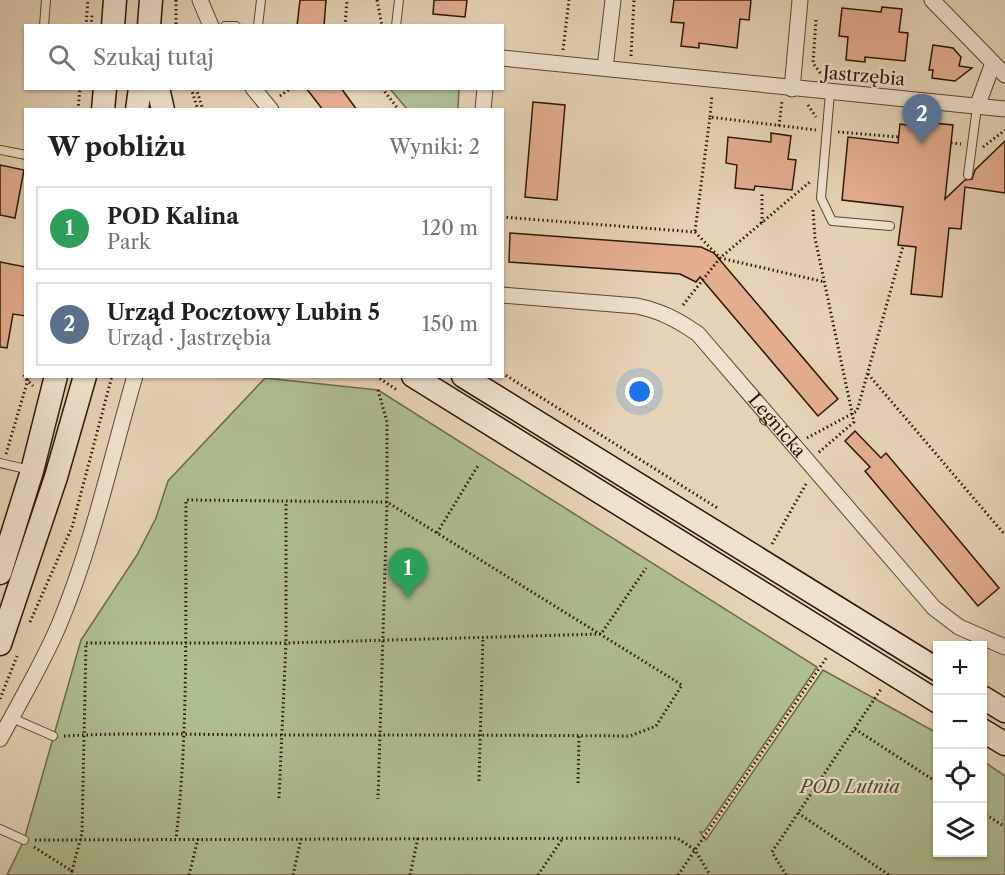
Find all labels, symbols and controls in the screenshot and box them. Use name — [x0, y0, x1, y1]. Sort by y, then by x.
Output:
search box — [24, 24, 504, 90]
icon: search — [45, 41, 78, 74]
text: Szukaj tutaj — [93, 44, 214, 71]
street label: Jastrzębia — [819, 61, 907, 91]
pin: 2 — [902, 94, 942, 144]
text: W pobliżu — [48, 131, 186, 163]
text: Wyniki: 2 — [389, 135, 480, 159]
text: POD Kalina — [107, 203, 239, 230]
text: 1 — [65, 216, 74, 240]
text: 120 m — [421, 216, 478, 240]
text: Park — [107, 230, 150, 254]
text: Urząd Pocztowy Lubin 5 — [107, 299, 380, 326]
text: 2 — [64, 312, 75, 336]
text: 150 m — [422, 312, 478, 336]
text: Urząd · Jastrzębia — [107, 326, 271, 350]
your location — [625, 377, 654, 406]
street label: Legnicka — [743, 389, 811, 462]
pin: 1 — [388, 548, 428, 598]
map controls — [933, 641, 987, 857]
button: + — [933, 641, 987, 695]
button: − — [933, 695, 987, 749]
button: locate — [933, 749, 987, 803]
park label: POD Lutnia — [798, 776, 900, 798]
button: layers — [933, 803, 987, 857]

